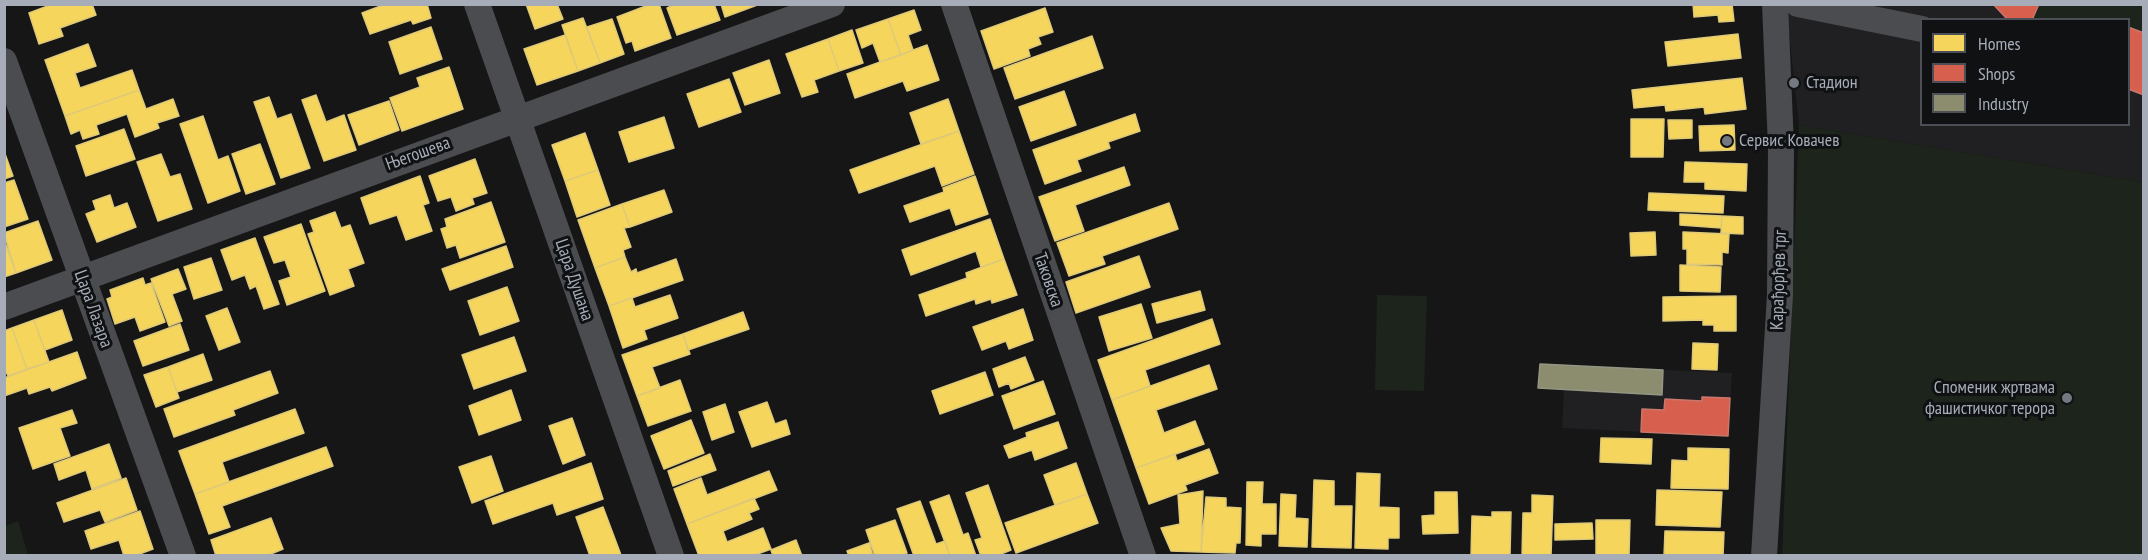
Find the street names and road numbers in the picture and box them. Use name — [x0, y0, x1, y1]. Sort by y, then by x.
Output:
street label: Његошева — [383, 132, 453, 176]
street label: Карађорђев трг — [1766, 230, 1792, 330]
street label: Цара Душана — [550, 236, 598, 324]
street label: Таковска — [1029, 250, 1067, 310]
street label: Цара Лазара — [69, 267, 117, 351]

